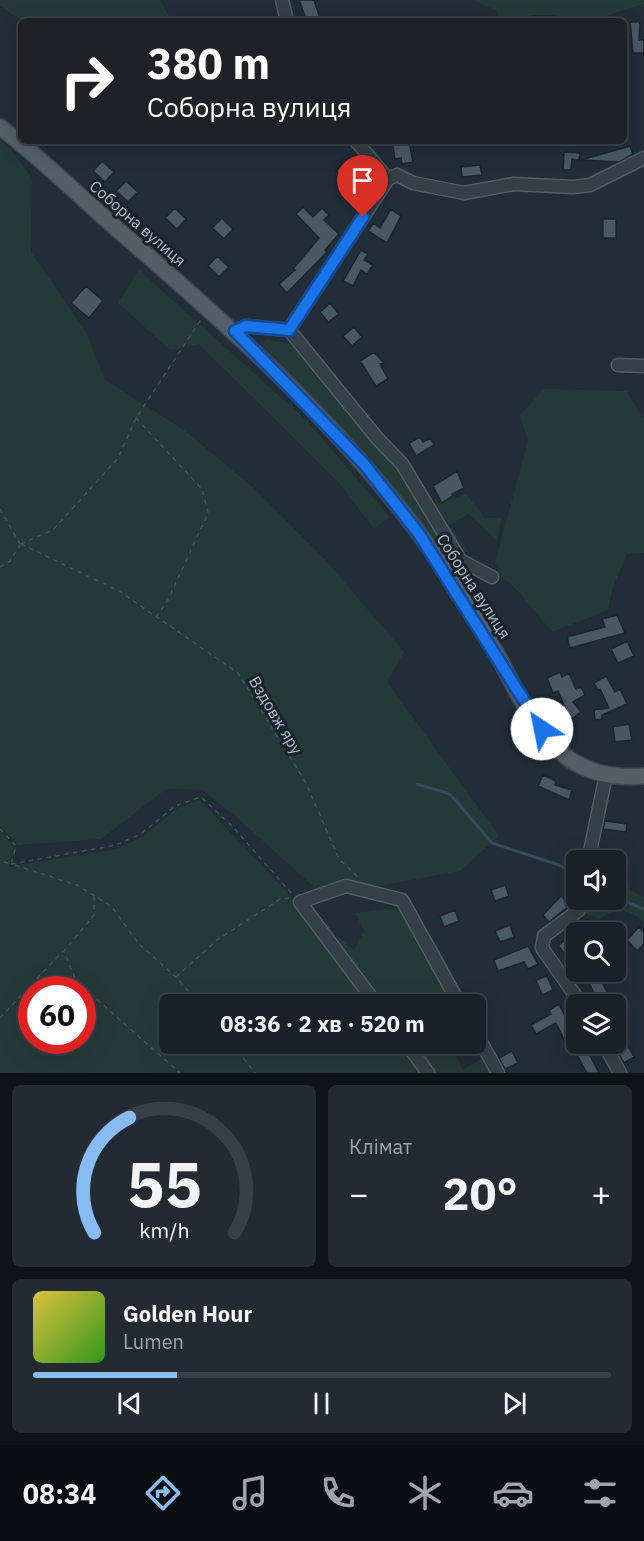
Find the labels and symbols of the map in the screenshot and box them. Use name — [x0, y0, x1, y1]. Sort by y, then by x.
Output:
pin — [337, 155, 388, 217]
street label: Соборна вулиця — [86, 176, 190, 270]
street label: Соборна вулиця — [433, 530, 515, 642]
street label: Вздовж яру — [245, 672, 307, 758]
position arrow — [510, 697, 574, 761]
speed limit sign: 60 — [18, 976, 96, 1054]

